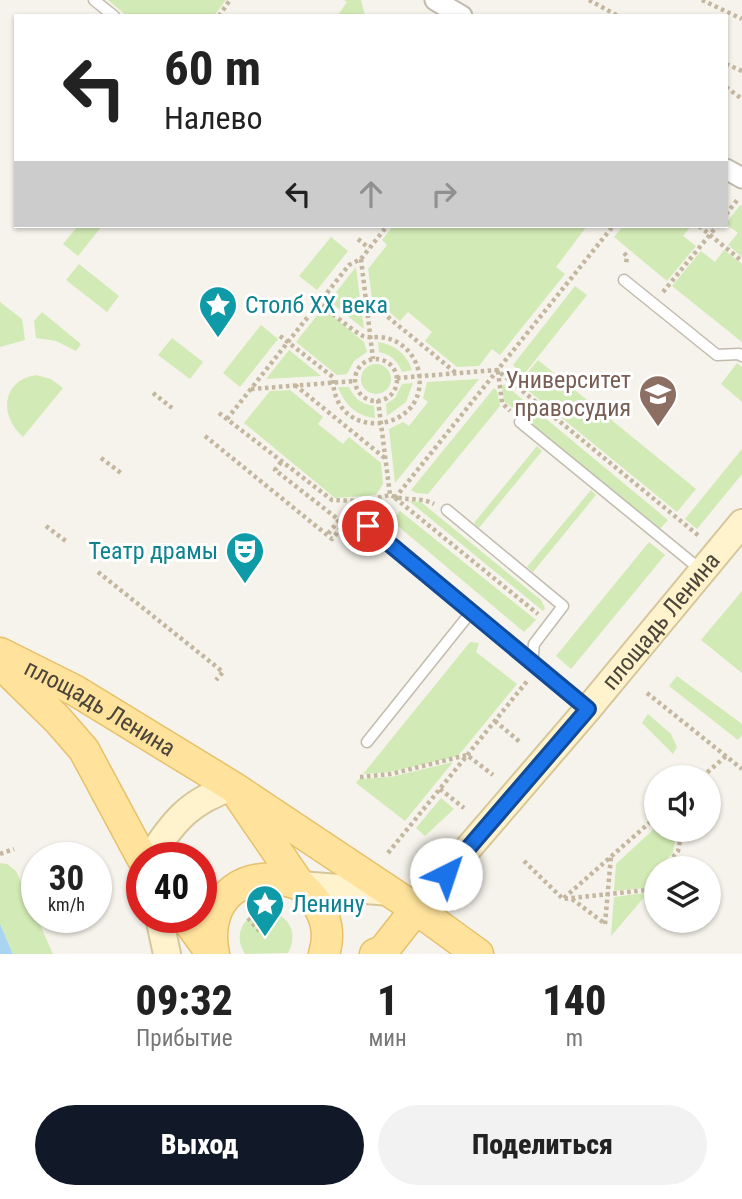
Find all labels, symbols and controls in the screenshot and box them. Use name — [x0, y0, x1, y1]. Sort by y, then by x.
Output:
text: 60 m — [164, 40, 261, 97]
icon: left — [49, 42, 140, 133]
text: Налево — [164, 99, 263, 137]
icon: left — [279, 175, 317, 213]
icon: ahead — [352, 175, 390, 213]
icon: right — [425, 175, 463, 213]
place icon: Столб XX века — [197, 284, 239, 339]
place label: Столб XX века — [245, 291, 388, 319]
place label: Университет правосудия — [506, 366, 631, 422]
school or university icon: Университет правосудия — [637, 373, 679, 428]
pin — [338, 496, 398, 556]
icon: arrive — [349, 507, 387, 545]
theatre icon: Театр драмы — [224, 530, 266, 585]
place label: Театр драмы — [89, 537, 218, 565]
street label: площадь Ленина — [596, 547, 726, 695]
street label: площадь Ленина — [20, 654, 180, 762]
map controls — [644, 765, 721, 933]
button: sound — [644, 765, 721, 842]
position arrow — [409, 837, 483, 911]
speed limit sign: 40 — [126, 842, 217, 933]
button: layers — [644, 856, 721, 933]
text: 30 — [49, 858, 84, 899]
place icon: Ленину — [244, 883, 286, 938]
place label: Ленину — [292, 890, 365, 918]
text: km/h — [48, 894, 85, 915]
text: 09:32 — [136, 976, 233, 1025]
text: 1 — [377, 976, 398, 1025]
text: 140 — [542, 976, 606, 1025]
text: Прибытие — [136, 1025, 232, 1052]
text: мин — [368, 1025, 407, 1052]
text: m — [566, 1025, 583, 1052]
button: Выход — [35, 1105, 364, 1185]
button: Поделиться — [378, 1105, 707, 1185]

